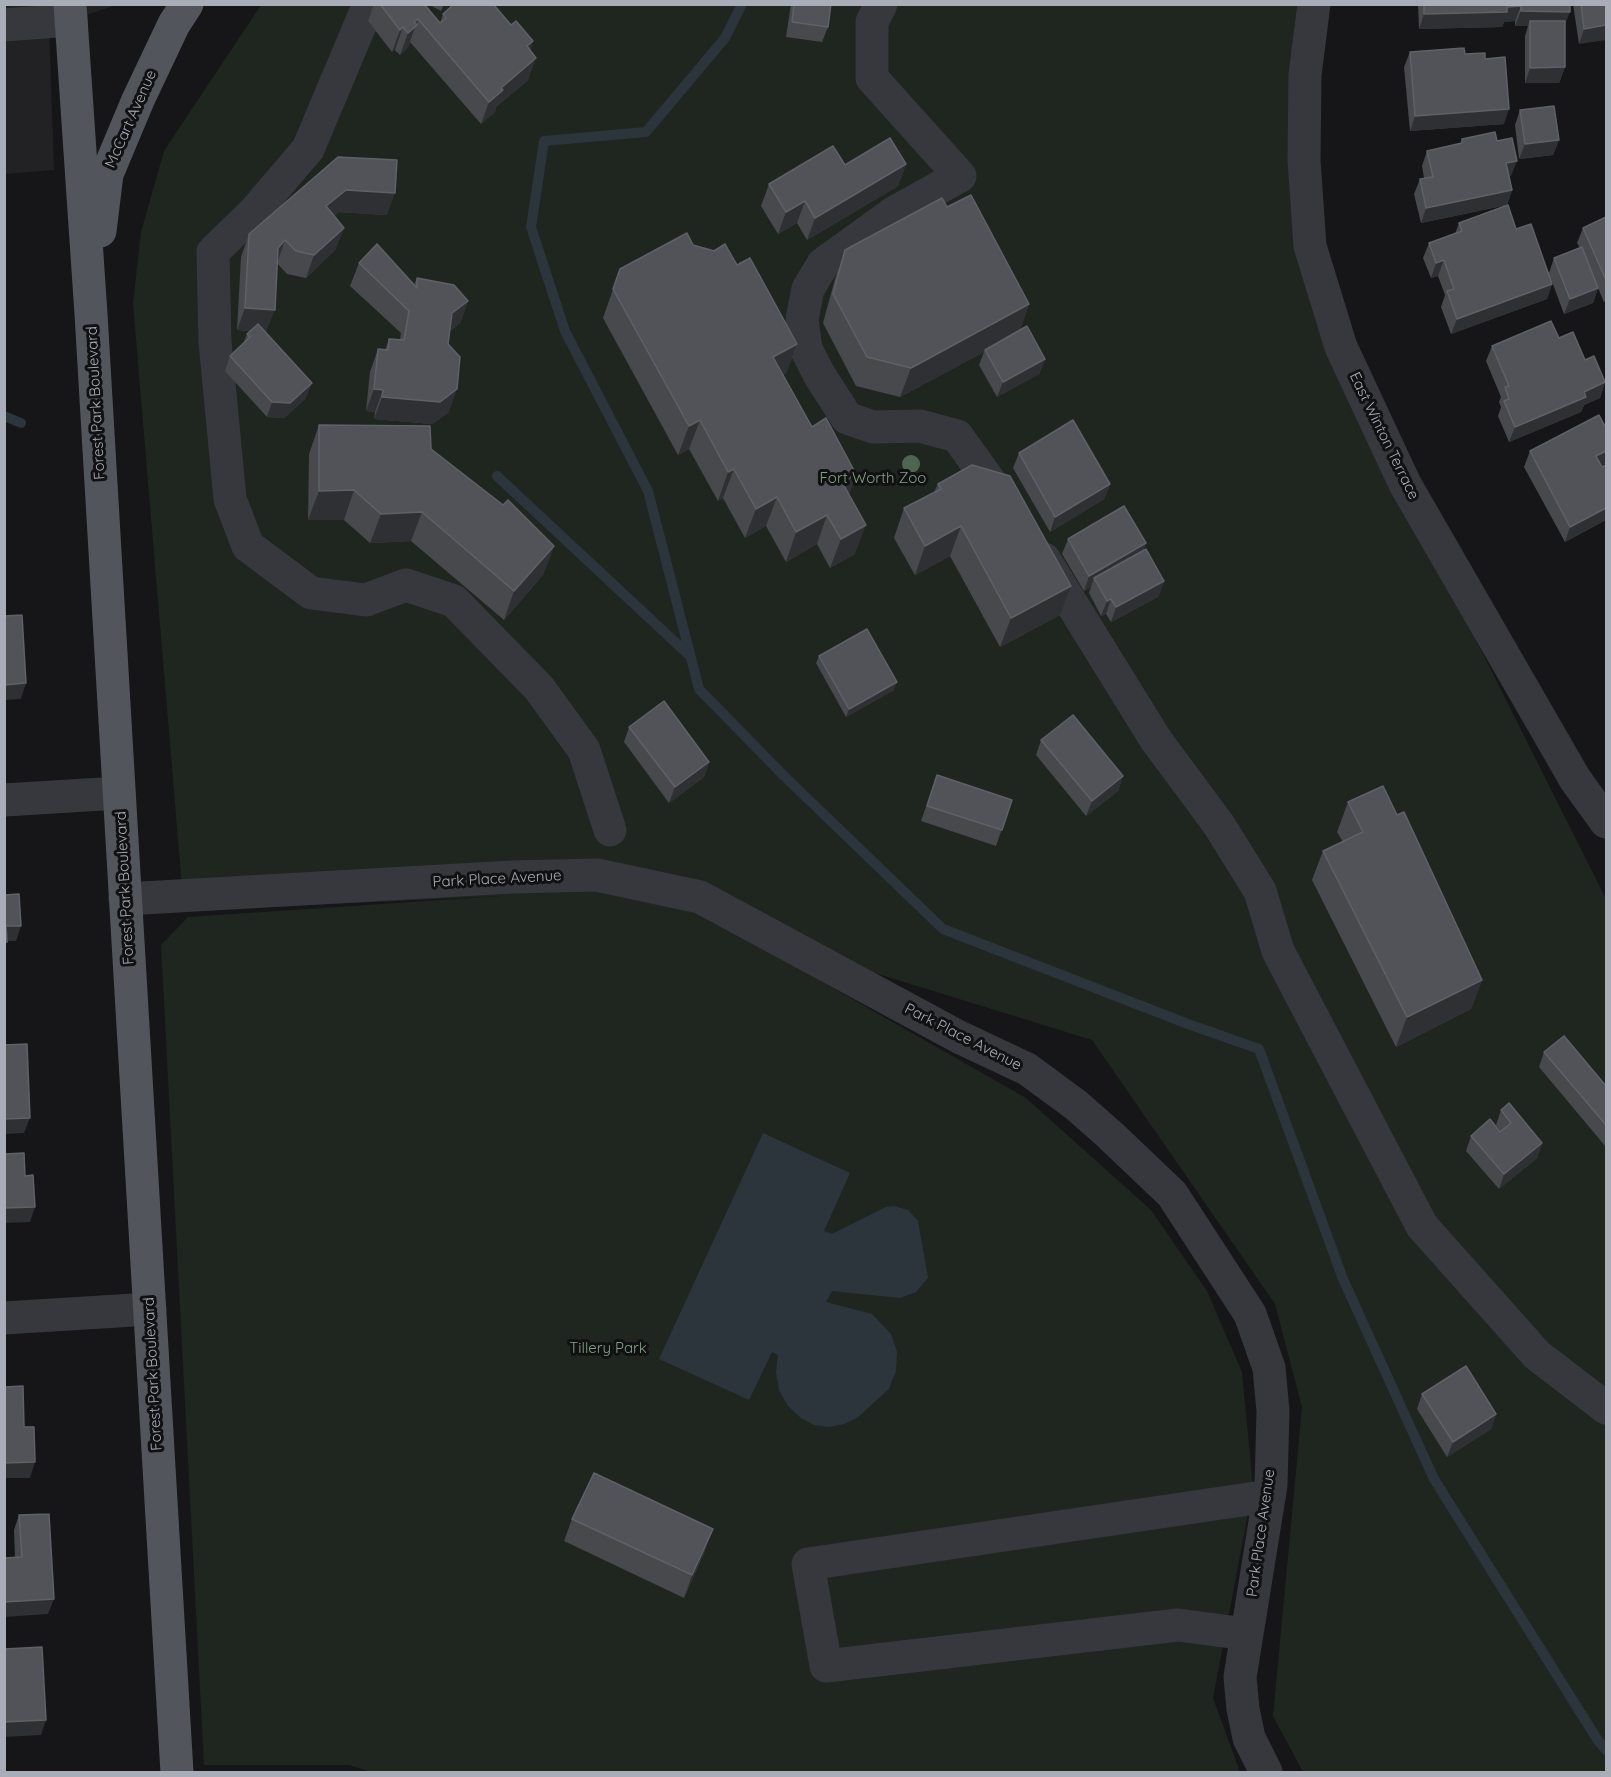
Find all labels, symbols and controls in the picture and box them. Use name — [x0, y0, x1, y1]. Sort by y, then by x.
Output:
street label: McCart Avenue — [101, 67, 161, 171]
street label: Forest Park Boulevard — [83, 326, 109, 480]
street label: East Winton Terrace — [1345, 369, 1423, 503]
park label: Fort Worth Zoo — [820, 469, 926, 487]
street label: Forest Park Boulevard — [112, 811, 138, 965]
street label: Park Place Avenue — [432, 867, 562, 891]
street label: Park Place Avenue — [901, 1000, 1025, 1074]
street label: Forest Park Boulevard — [140, 1297, 166, 1451]
park label: Tillery Park — [569, 1339, 647, 1357]
street label: Park Place Avenue — [1243, 1468, 1279, 1598]

